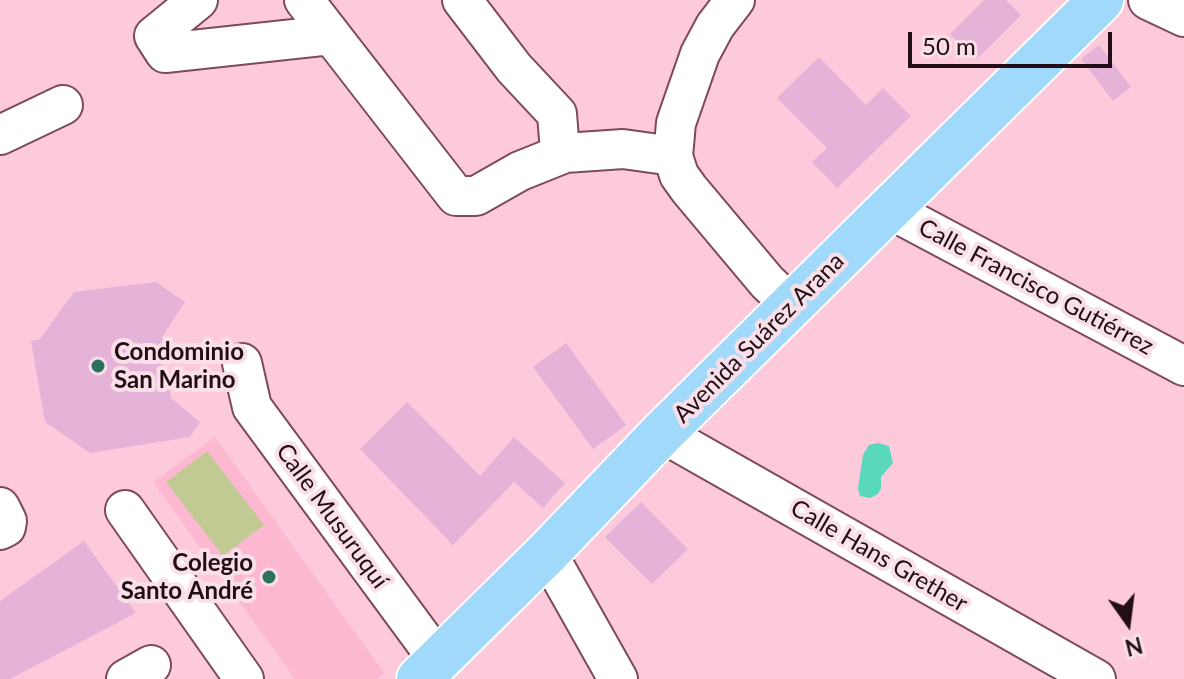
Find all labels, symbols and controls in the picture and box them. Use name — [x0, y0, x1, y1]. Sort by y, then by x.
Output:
scale bar — [912, 16, 1116, 66]
text: 50 m — [922, 31, 976, 60]
street label: Calle Francisco Gutiérrez — [914, 213, 1158, 361]
street label: Avenida Suárez Arana — [668, 247, 850, 429]
place label: Condominio San Marino — [114, 338, 244, 394]
marker: Condominio San Marino — [89, 357, 107, 375]
street label: Calle Musuruquí — [270, 438, 394, 594]
street label: Calle Hans Grether — [785, 494, 973, 618]
place label: Colegio Santo André — [121, 549, 253, 605]
marker: Colegio Santo André — [260, 568, 278, 586]
north arrow — [1088, 583, 1168, 663]
text: N — [1122, 632, 1145, 662]

